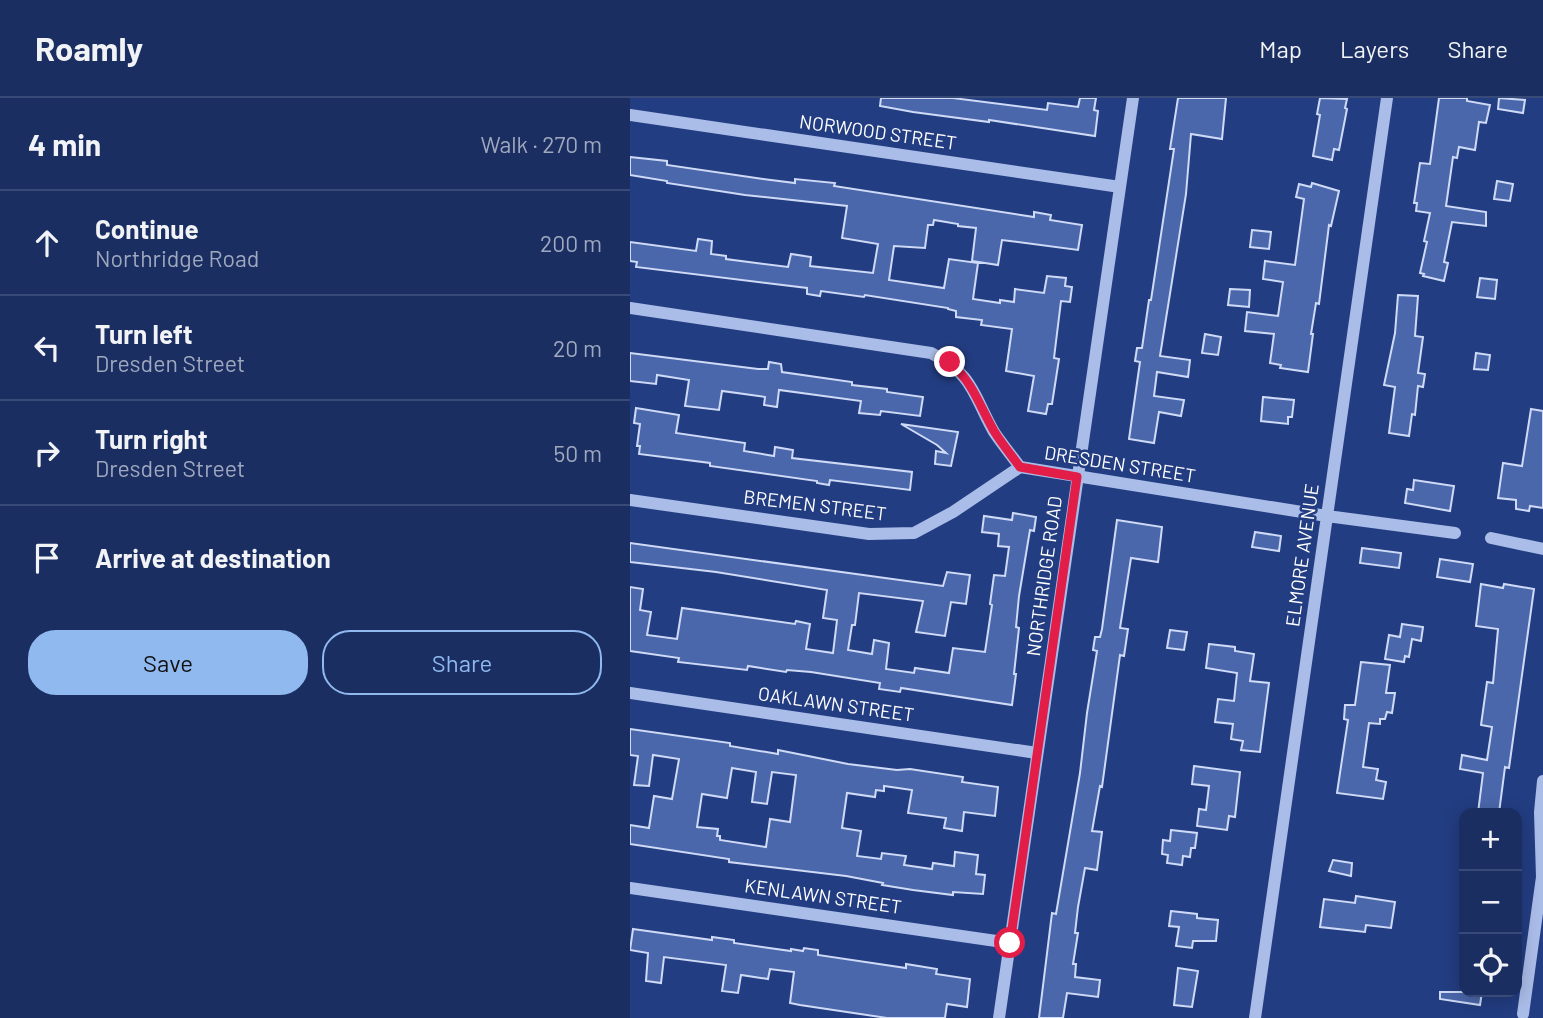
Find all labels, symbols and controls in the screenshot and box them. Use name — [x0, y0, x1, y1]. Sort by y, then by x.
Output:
text: Roamly — [35, 28, 143, 68]
text: Map — [1259, 34, 1302, 63]
text: Layers — [1340, 34, 1409, 63]
text: Share — [1447, 34, 1508, 63]
street label: NORWOOD STREET — [798, 109, 958, 154]
text: 4 min — [28, 126, 101, 162]
text: Walk · 270 m — [480, 130, 602, 158]
text: Continue — [95, 213, 199, 244]
icon: ahead — [28, 224, 66, 262]
text: 200 m — [540, 229, 602, 257]
text: Northridge Road — [95, 244, 259, 272]
text: Turn left — [95, 318, 193, 349]
icon: left — [28, 329, 66, 367]
text: 20 m — [553, 334, 602, 362]
route end — [934, 346, 965, 377]
text: Dresden Street — [95, 349, 245, 377]
text: Turn right — [95, 423, 208, 454]
icon: right — [28, 434, 66, 472]
text: 50 m — [554, 439, 602, 467]
street label: DRESDEN STREET — [1043, 440, 1197, 487]
text: Dresden Street — [95, 454, 245, 482]
street label: ELMORE AVENUE — [1280, 482, 1323, 628]
street label: BREMEN STREET — [742, 484, 888, 525]
street label: NORTHRIDGE ROAD — [1021, 494, 1066, 657]
icon: arrive — [28, 539, 66, 577]
text: Arrive at destination — [95, 542, 331, 573]
button: Save — [28, 630, 308, 695]
button: Share — [322, 630, 602, 695]
street label: OAKLAWN STREET — [757, 681, 915, 726]
map controls — [1459, 808, 1522, 997]
button: + — [1459, 808, 1522, 871]
button: − — [1459, 871, 1522, 934]
street label: KENLAWN STREET — [743, 873, 903, 918]
route start — [994, 927, 1025, 958]
button: locate — [1459, 934, 1522, 997]

